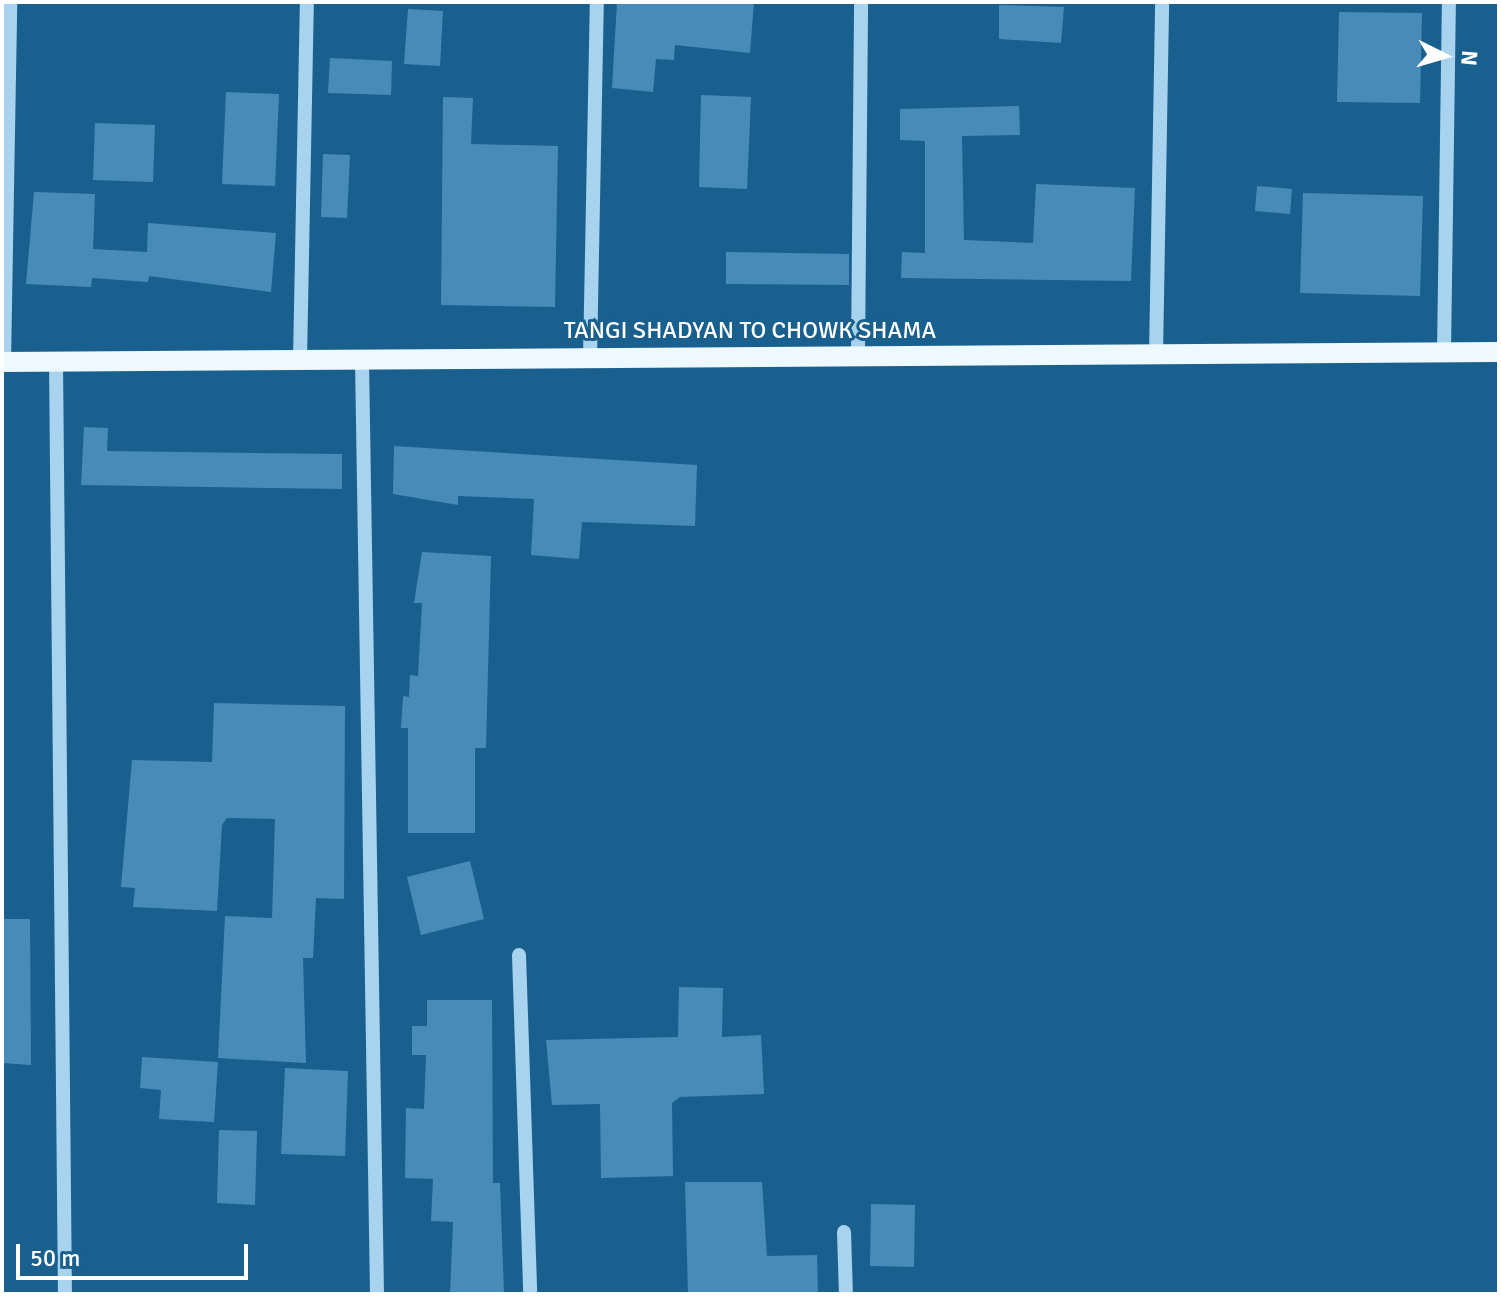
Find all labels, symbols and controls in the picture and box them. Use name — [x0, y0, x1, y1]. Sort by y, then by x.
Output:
north arrow — [1405, 16, 1485, 96]
text: N — [1455, 49, 1484, 67]
street label: TANGI SHADYAN TO CHOWK SHAMA — [564, 317, 936, 345]
scale bar — [20, 1228, 252, 1278]
text: 50 m — [30, 1243, 80, 1273]

